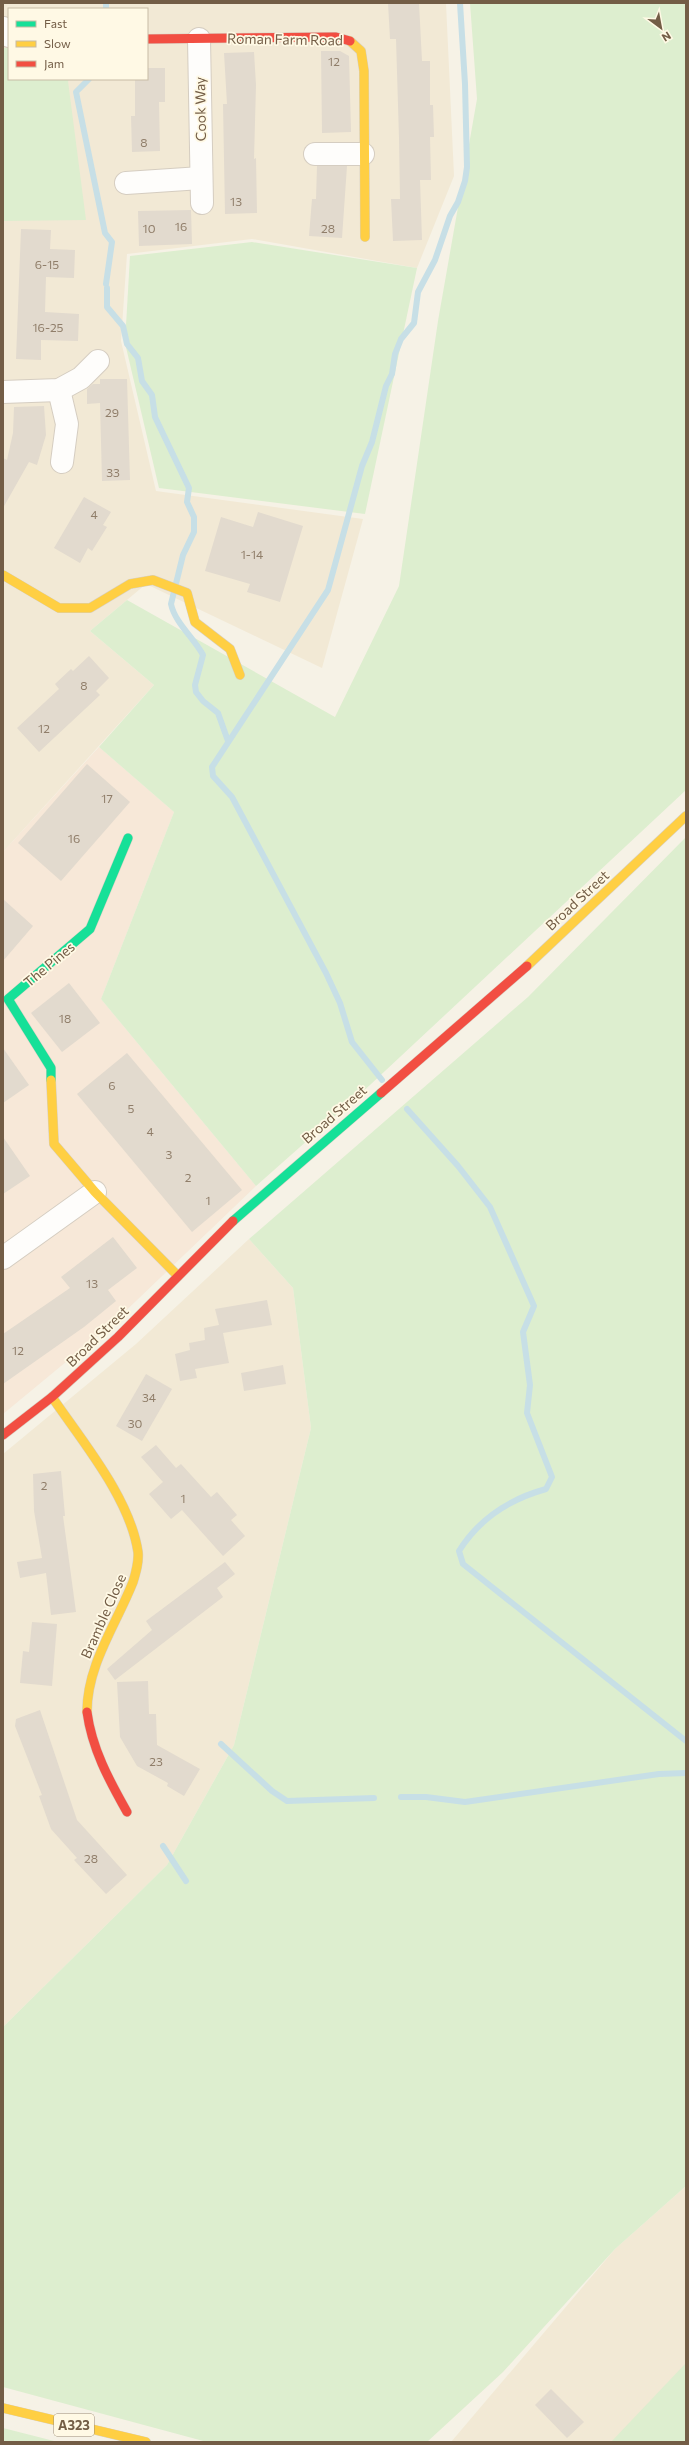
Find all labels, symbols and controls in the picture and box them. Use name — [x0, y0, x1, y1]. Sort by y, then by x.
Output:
legend — [8, 8, 148, 80]
north arrow — [641, 8, 681, 48]
text: Fast — [44, 16, 67, 30]
street label: Roman Farm Road — [227, 29, 343, 49]
text: N — [660, 29, 674, 45]
text: Slow — [44, 36, 71, 50]
house number: 12 — [328, 54, 340, 68]
text: Jam — [44, 56, 64, 71]
street label: Cook Way — [191, 77, 209, 141]
house number: 8 — [140, 135, 148, 149]
house number: 13 — [230, 194, 242, 208]
house number: 16 — [175, 219, 187, 233]
house number: 10 — [143, 221, 156, 235]
house number: 28 — [321, 221, 335, 235]
house number: 6-15 — [35, 257, 59, 271]
house number: 16-25 — [32, 320, 64, 334]
house number: 29 — [105, 405, 119, 419]
house number: 33 — [106, 465, 120, 479]
house number: 4 — [90, 507, 98, 521]
house number: 1-14 — [241, 547, 263, 561]
house number: 8 — [80, 678, 88, 692]
house number: 12 — [38, 721, 50, 735]
house number: 17 — [101, 791, 113, 805]
house number: 16 — [68, 831, 80, 845]
street label: Broad Street — [542, 866, 612, 934]
street label: The Pines — [20, 938, 78, 990]
house number: 18 — [59, 1011, 71, 1025]
house number: 6 — [108, 1078, 116, 1092]
street label: Broad Street — [298, 1081, 370, 1147]
house number: 5 — [128, 1101, 135, 1115]
house number: 4 — [146, 1124, 154, 1138]
house number: 3 — [166, 1147, 173, 1161]
house number: 2 — [185, 1170, 192, 1184]
house number: 1 — [205, 1193, 211, 1207]
house number: 13 — [86, 1276, 98, 1290]
street label: Broad Street — [62, 1302, 132, 1370]
house number: 12 — [12, 1343, 24, 1357]
house number: 34 — [142, 1390, 156, 1404]
house number: 30 — [128, 1416, 143, 1430]
house number: 2 — [41, 1478, 48, 1492]
house number: 1 — [180, 1491, 186, 1505]
street label: Bramble Close — [77, 1571, 129, 1661]
house number: 23 — [149, 1754, 163, 1768]
house number: 28 — [84, 1851, 98, 1865]
road number: A323 — [54, 2414, 94, 2436]

